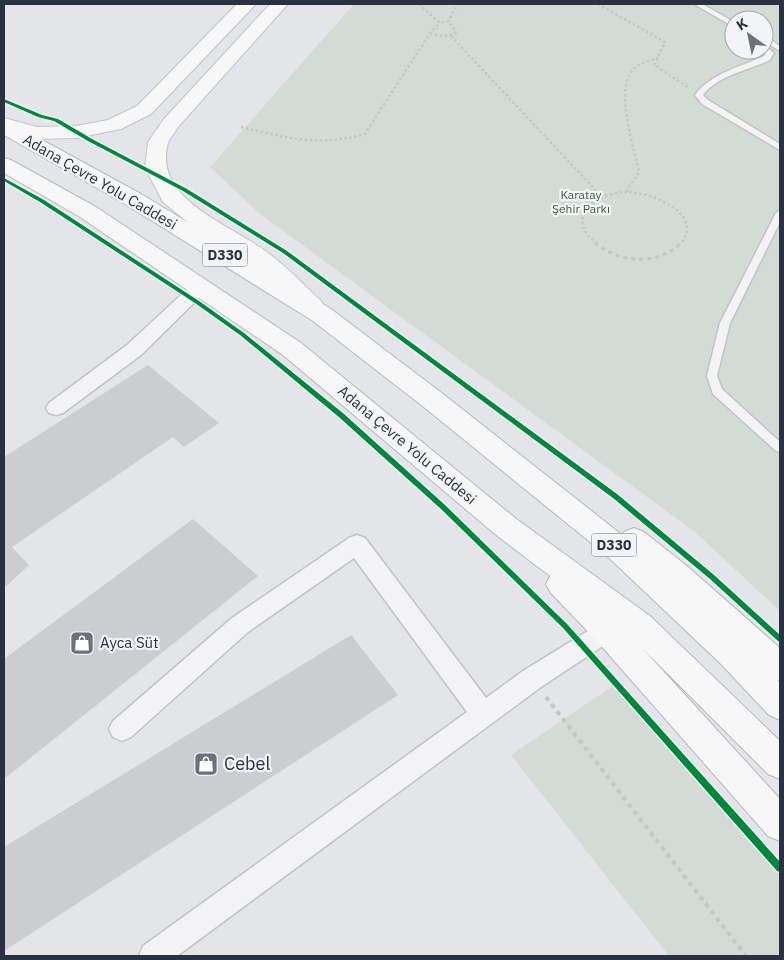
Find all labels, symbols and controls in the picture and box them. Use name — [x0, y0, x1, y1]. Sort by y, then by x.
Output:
north arrow — [724, 10, 774, 60]
text: K — [733, 14, 751, 34]
street label: Adana Çevre Yolu Caddesi — [20, 130, 181, 234]
park label: Karatay Şehir Parkı — [552, 187, 610, 216]
road number: D330 — [202, 244, 248, 266]
street label: Adana Çevre Yolu Caddesi — [334, 381, 481, 508]
road number: D330 — [592, 534, 636, 556]
shop icon: Ayca Süt — [69, 630, 95, 656]
place label: Ayca Süt — [100, 633, 158, 652]
shop icon: Cebel — [193, 751, 219, 777]
place label: Cebel — [224, 752, 270, 775]

